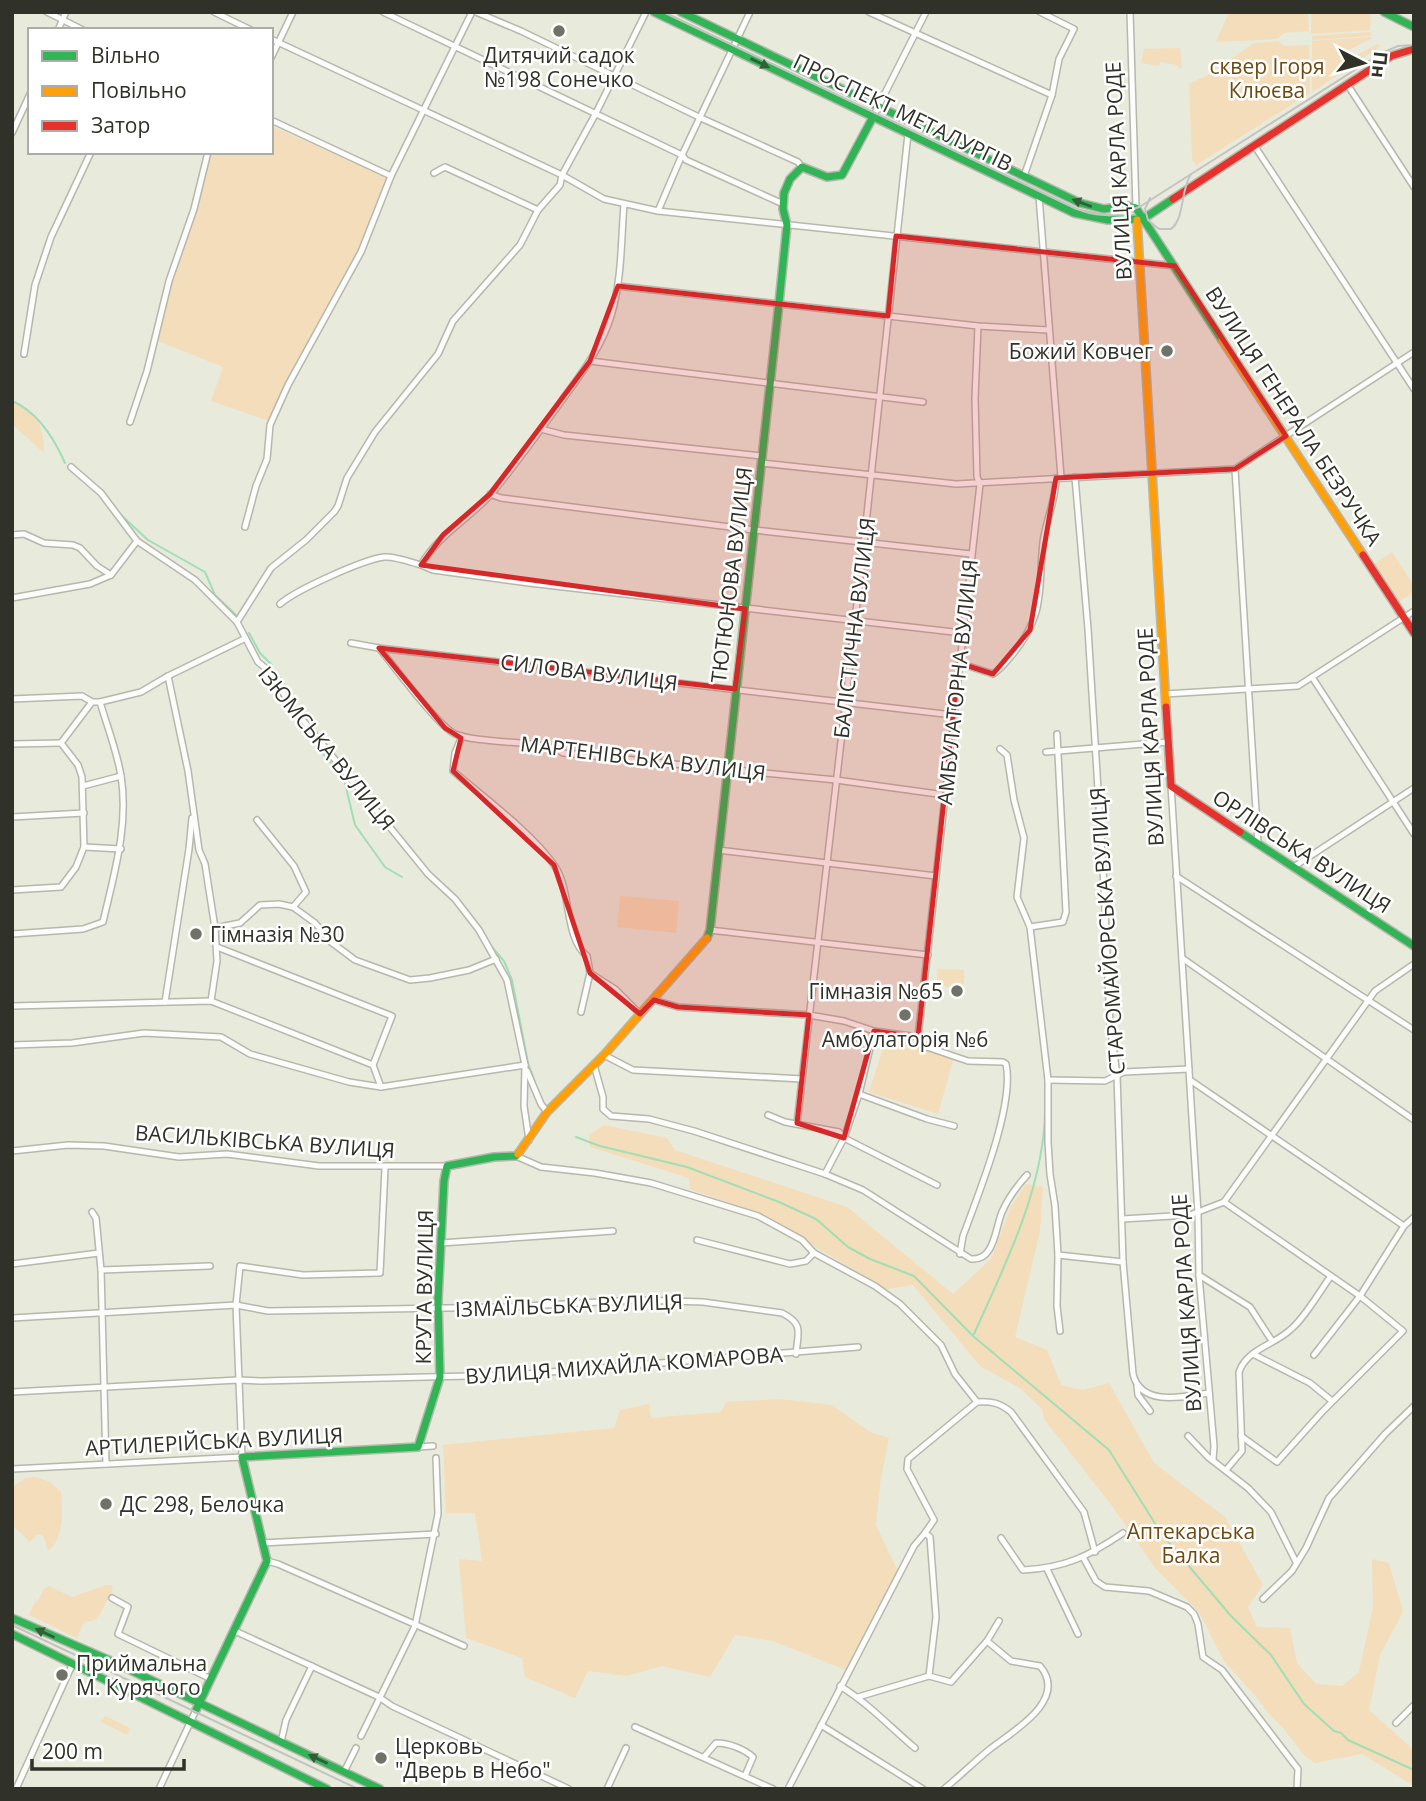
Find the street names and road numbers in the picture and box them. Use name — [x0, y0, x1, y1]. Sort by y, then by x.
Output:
street label: ПРОСПЕКТ МЕТАЛУРГІВ — [789, 47, 1017, 177]
street label: ВУЛИЦЯ КАРЛА РОДЕ — [1098, 61, 1138, 281]
street label: ВУЛИЦЯ ГЕНЕРАЛА БЕЗРУЧКА — [1200, 281, 1389, 552]
street label: ТЮТЮНОВА ВУЛИЦЯ — [704, 465, 758, 685]
street label: БАЛІСТИЧНА ВУЛИЦЯ — [827, 516, 881, 740]
street label: АМБУЛАТОРНА ВУЛИЦЯ — [930, 558, 984, 806]
street label: ВУЛИЦЯ КАРЛА РОДЕ — [1130, 627, 1170, 847]
street label: СИЛОВА ВУЛИЦЯ — [499, 647, 679, 697]
street label: ІЗЮМСЬКА ВУЛИЦЯ — [252, 660, 402, 836]
street label: МАРТЕНІВСЬКА ВУЛИЦЯ — [519, 729, 767, 787]
street label: ОРЛІВСЬКА ВУЛИЦЯ — [1207, 783, 1397, 919]
street label: СТАРОМАЙОРСЬКА ВУЛИЦЯ — [1083, 786, 1131, 1076]
street label: ВАСИЛЬКІВСЬКА ВУЛИЦЯ — [134, 1118, 396, 1164]
street label: ВУЛИЦЯ КАРЛА РОДЕ — [1164, 1193, 1208, 1413]
street label: КРУТА ВУЛИЦЯ — [409, 1209, 439, 1365]
street label: ІЗМАЇЛЬСЬКА ВУЛИЦЯ — [454, 1287, 684, 1323]
street label: ВУЛИЦЯ МИХАЙЛА КОМАРОВА — [464, 1340, 784, 1390]
street label: АРТИЛЕРІЙСЬКА ВУЛИЦЯ — [84, 1420, 344, 1462]

